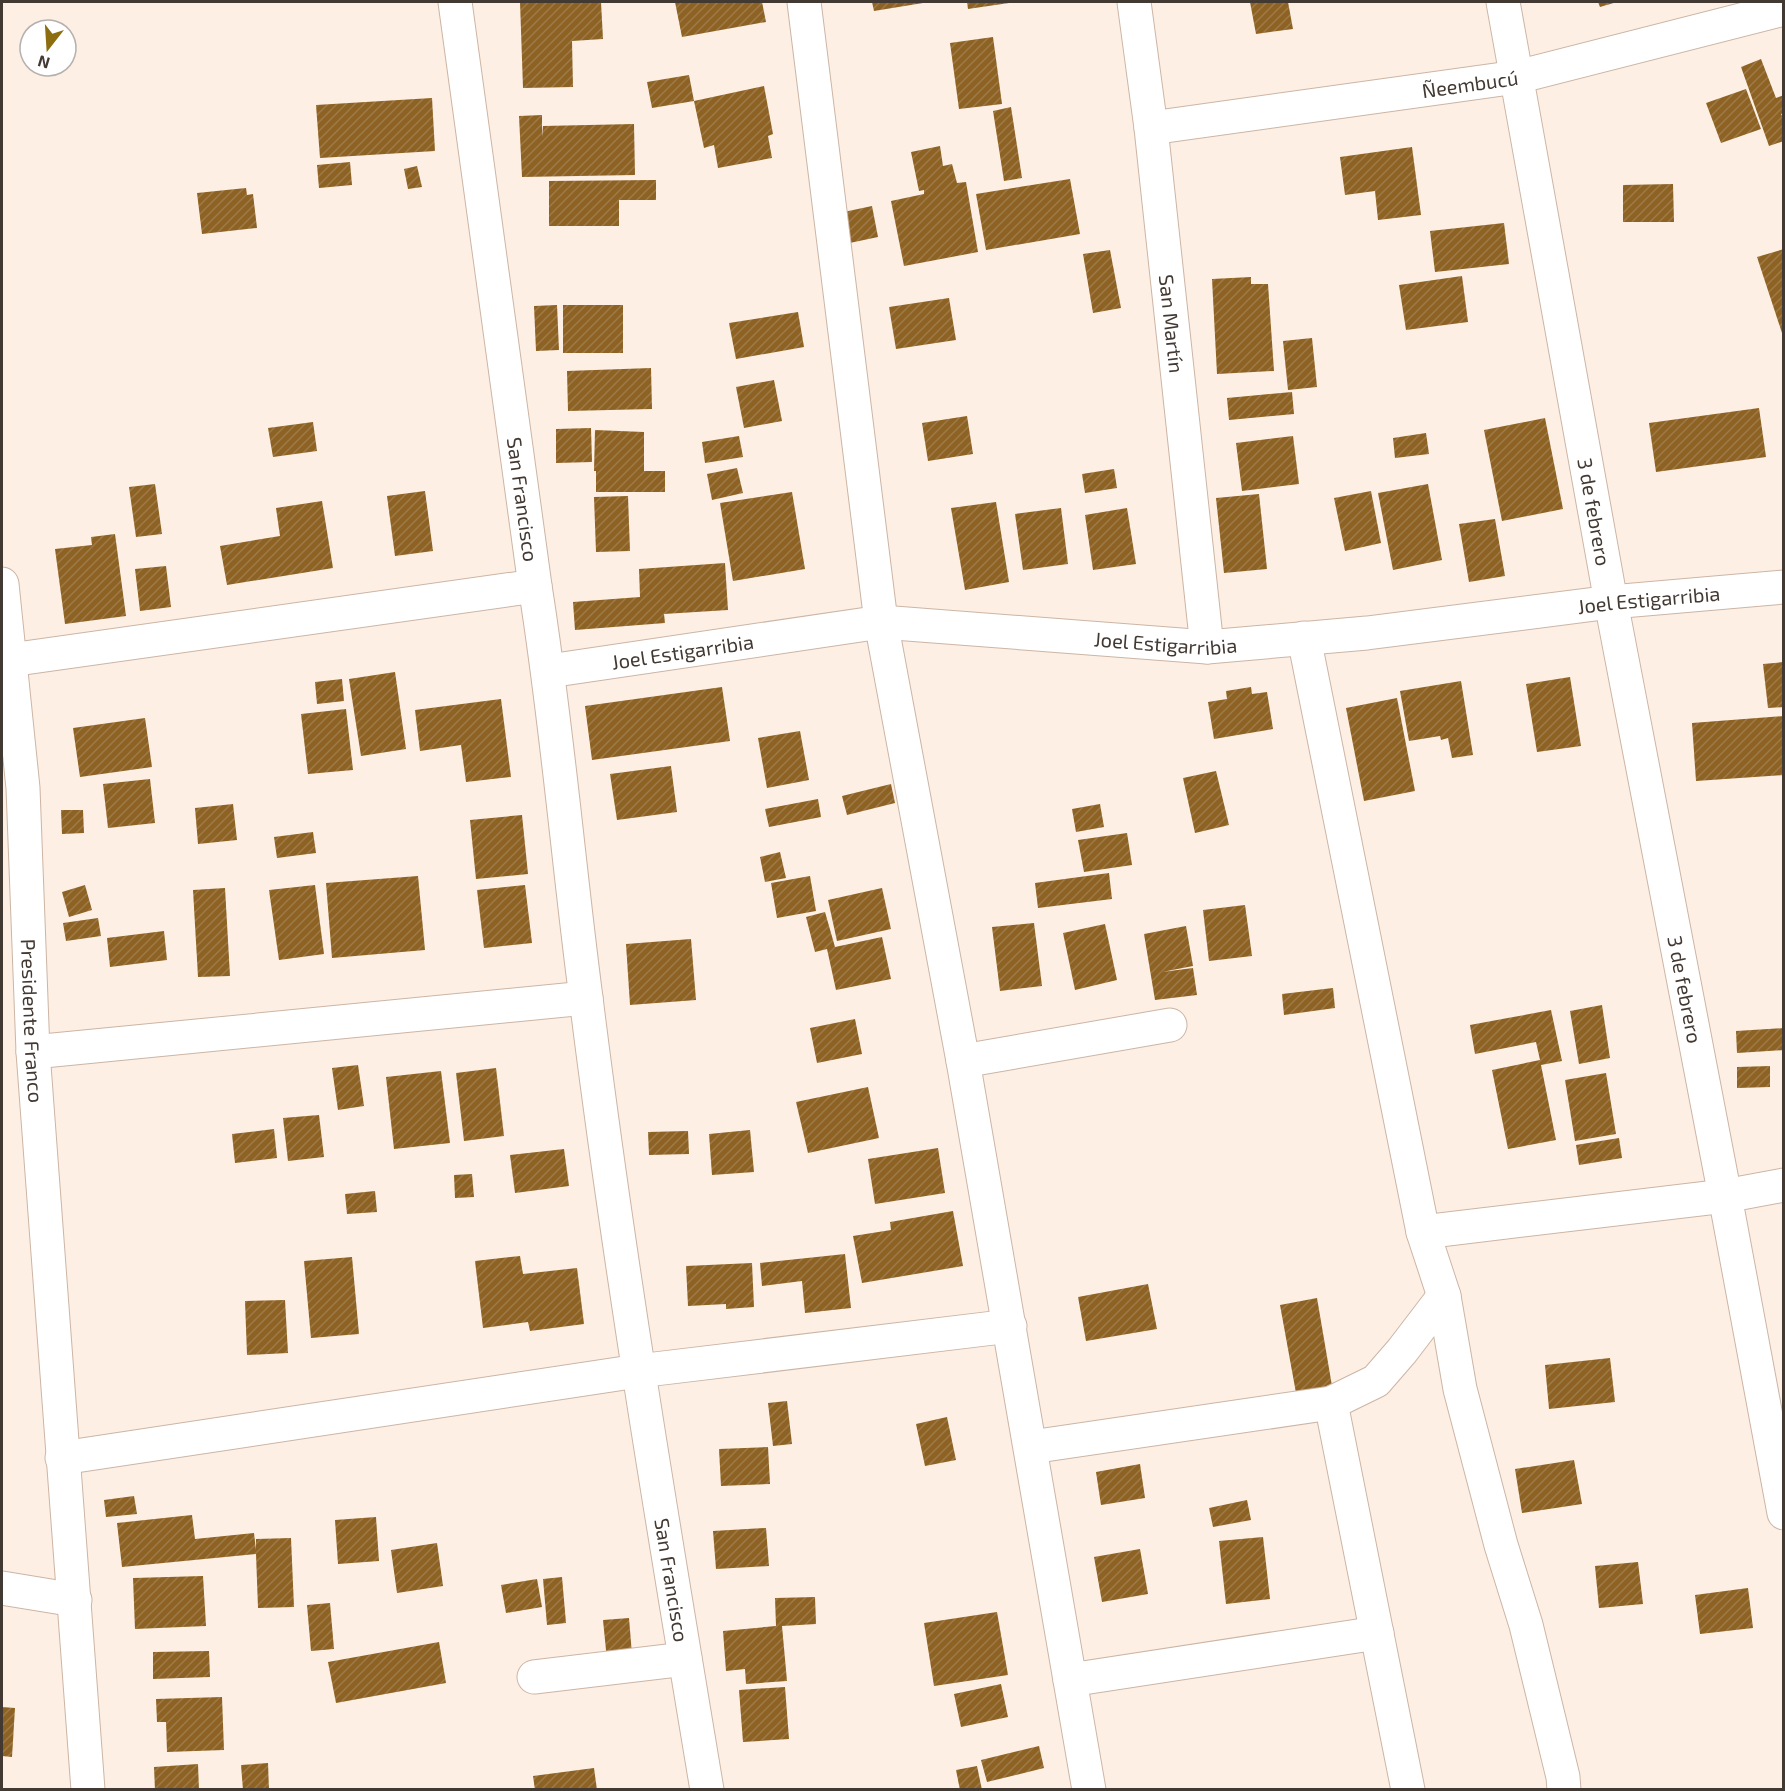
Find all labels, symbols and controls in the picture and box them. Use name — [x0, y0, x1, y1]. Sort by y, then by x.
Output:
north arrow — [18, 18, 78, 78]
text: N — [35, 52, 52, 74]
street label: Ñeembucú — [1420, 65, 1520, 102]
street label: San Martín — [1155, 273, 1189, 374]
street label: San Francisco — [503, 436, 544, 563]
street label: 3 de febrero — [1573, 456, 1616, 568]
street label: Joel Estigarribia — [1576, 581, 1721, 618]
street label: Joel Estigarribia — [1093, 626, 1238, 659]
street label: Joel Estigarribia — [610, 629, 755, 674]
street label: 3 de febrero — [1663, 933, 1707, 1045]
street label: Presidente Franco — [17, 938, 49, 1104]
street label: San Francisco — [650, 1516, 694, 1644]

